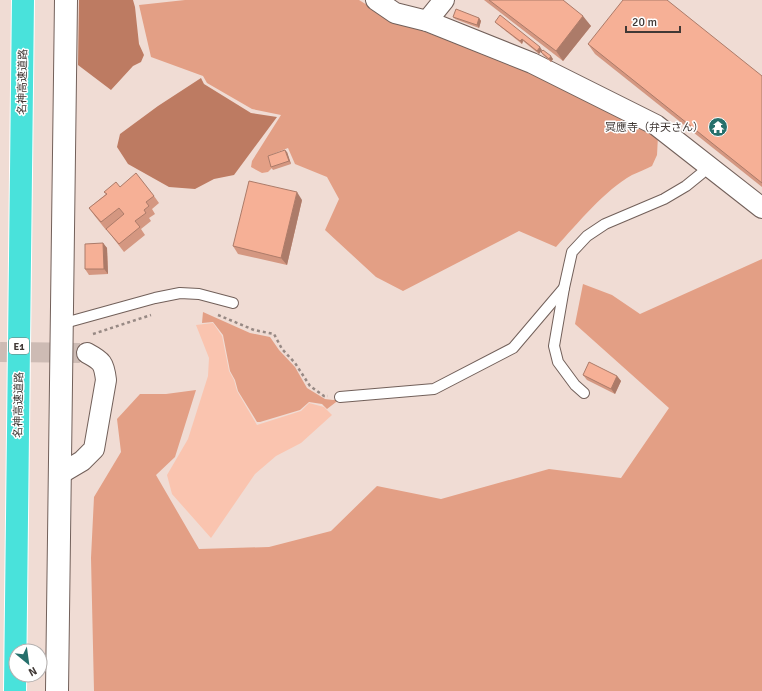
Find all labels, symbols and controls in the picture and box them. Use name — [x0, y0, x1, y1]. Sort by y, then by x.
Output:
scale bar — [626, 8, 680, 34]
text: 20 m — [632, 15, 657, 30]
street label: 名神高速道路 — [15, 49, 30, 115]
temple icon: 冥應寺（弁天さん） — [707, 116, 729, 138]
place label: 冥應寺（弁天さん） — [605, 121, 704, 134]
road number: E1 — [9, 338, 29, 354]
street label: 名神高速道路 — [11, 372, 26, 438]
north arrow — [8, 643, 48, 683]
text: N — [26, 664, 39, 679]

